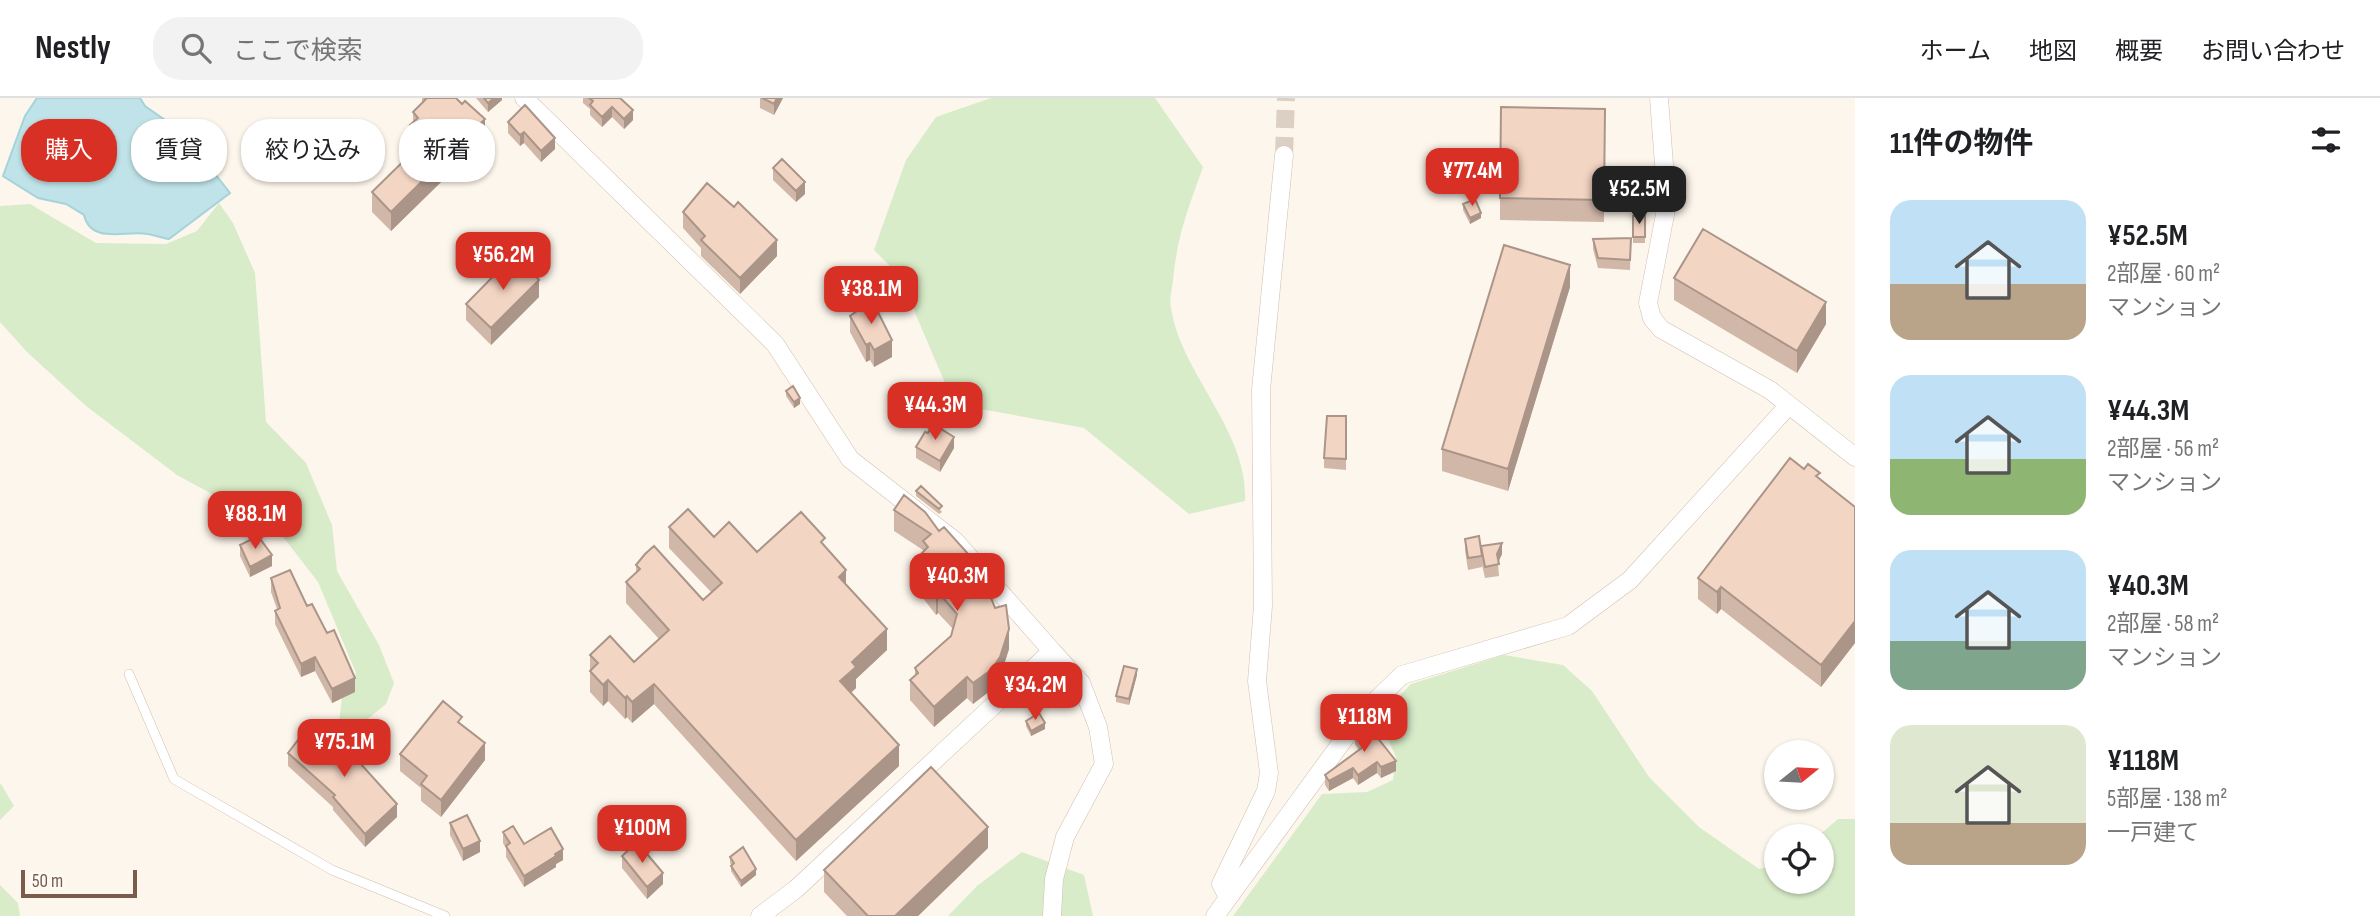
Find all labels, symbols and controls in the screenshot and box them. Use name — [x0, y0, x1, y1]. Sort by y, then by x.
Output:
search box — [153, 17, 643, 80]
text: Nestly — [35, 28, 111, 68]
icon: search — [177, 29, 215, 67]
text: ここで検索 — [233, 36, 363, 67]
text: ホーム — [1920, 37, 1991, 66]
text: 地図 — [2029, 37, 2077, 66]
text: 概要 — [2115, 37, 2163, 66]
text: お問い合わせ — [2201, 37, 2345, 66]
chip: 購入 — [21, 119, 117, 182]
chip: 賃貸 — [131, 119, 227, 182]
chip: 絞り込み — [241, 119, 385, 182]
chip: 新着 — [399, 119, 495, 182]
icon: filters — [2307, 121, 2345, 159]
text: 11件の物件 — [1890, 126, 2034, 162]
pin: ¥77.4M — [1415, 148, 1529, 208]
text: ¥77.4M — [1442, 157, 1502, 185]
pin: ¥52.5M — [1582, 166, 1696, 226]
text: ¥52.5M — [1608, 175, 1670, 203]
text: ¥52.5M — [2107, 218, 2188, 254]
icon: home — [1946, 228, 2030, 312]
pin: ¥56.2M — [446, 232, 560, 292]
text: ¥56.2M — [472, 241, 534, 269]
text: 2部屋 · 60 m² — [2107, 260, 2220, 288]
pin: ¥38.1M — [814, 266, 928, 326]
text: ¥38.1M — [840, 275, 902, 303]
text: マンション — [2107, 294, 2222, 322]
pin: ¥44.3M — [878, 382, 992, 442]
text: ¥44.3M — [903, 391, 967, 419]
text: ¥44.3M — [2107, 393, 2189, 429]
icon: home — [1946, 403, 2030, 487]
text: 2部屋 · 56 m² — [2107, 435, 2219, 463]
text: マンション — [2107, 469, 2222, 497]
pin: ¥88.1M — [198, 491, 312, 551]
text: ¥88.1M — [224, 500, 286, 528]
pin: ¥40.3M — [900, 554, 1014, 613]
text: ¥40.3M — [926, 562, 988, 590]
text: ¥40.3M — [2107, 568, 2189, 604]
icon: home — [1946, 578, 2030, 662]
text: 2部屋 · 58 m² — [2107, 610, 2219, 638]
text: マンション — [2107, 644, 2222, 672]
pin: ¥34.2M — [978, 662, 1092, 722]
text: ¥34.2M — [1003, 671, 1067, 699]
pin: ¥118M — [1315, 694, 1413, 754]
text: ¥118M — [1336, 703, 1392, 731]
pin: ¥75.1M — [287, 720, 401, 779]
text: ¥75.1M — [314, 728, 375, 756]
north arrow — [1764, 740, 1834, 810]
map controls — [1764, 740, 1834, 894]
text: ¥118M — [2107, 743, 2179, 779]
icon: home — [1946, 753, 2030, 837]
text: 5部屋 · 138 m² — [2107, 785, 2227, 813]
pin: ¥100M — [593, 806, 691, 865]
text: ¥100M — [613, 814, 671, 842]
text: 一戸建て — [2107, 819, 2199, 847]
button: locate — [1764, 824, 1834, 894]
scale bar — [21, 867, 136, 899]
text: 50 m — [32, 870, 63, 893]

